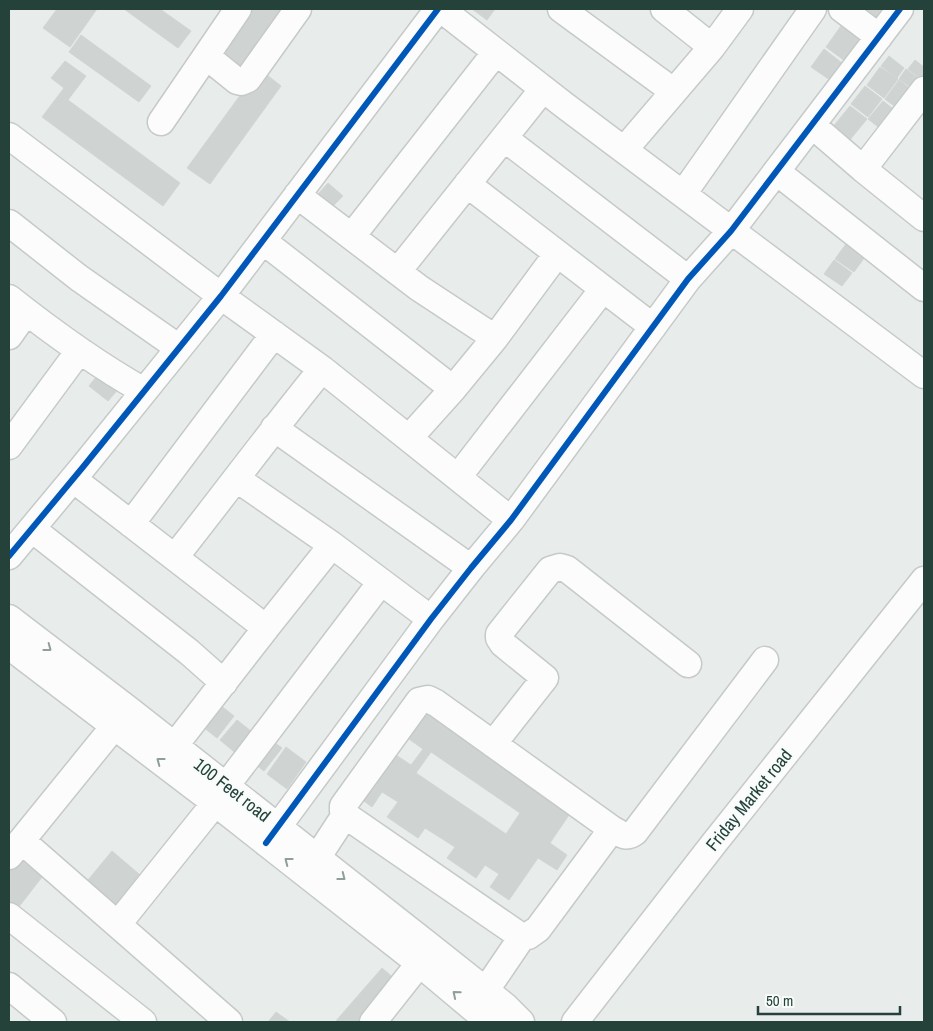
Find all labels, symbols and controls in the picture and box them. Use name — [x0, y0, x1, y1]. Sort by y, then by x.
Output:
one-way arrow — [42, 642, 52, 651]
street label: Friday Market road — [700, 743, 798, 856]
street label: 100 Feet road — [189, 752, 276, 828]
one-way arrow — [156, 758, 166, 767]
one-way arrow — [285, 858, 294, 866]
one-way arrow — [336, 871, 345, 880]
scale bar — [758, 984, 900, 1016]
text: 50 m — [766, 990, 793, 1011]
one-way arrow — [453, 991, 462, 1000]

